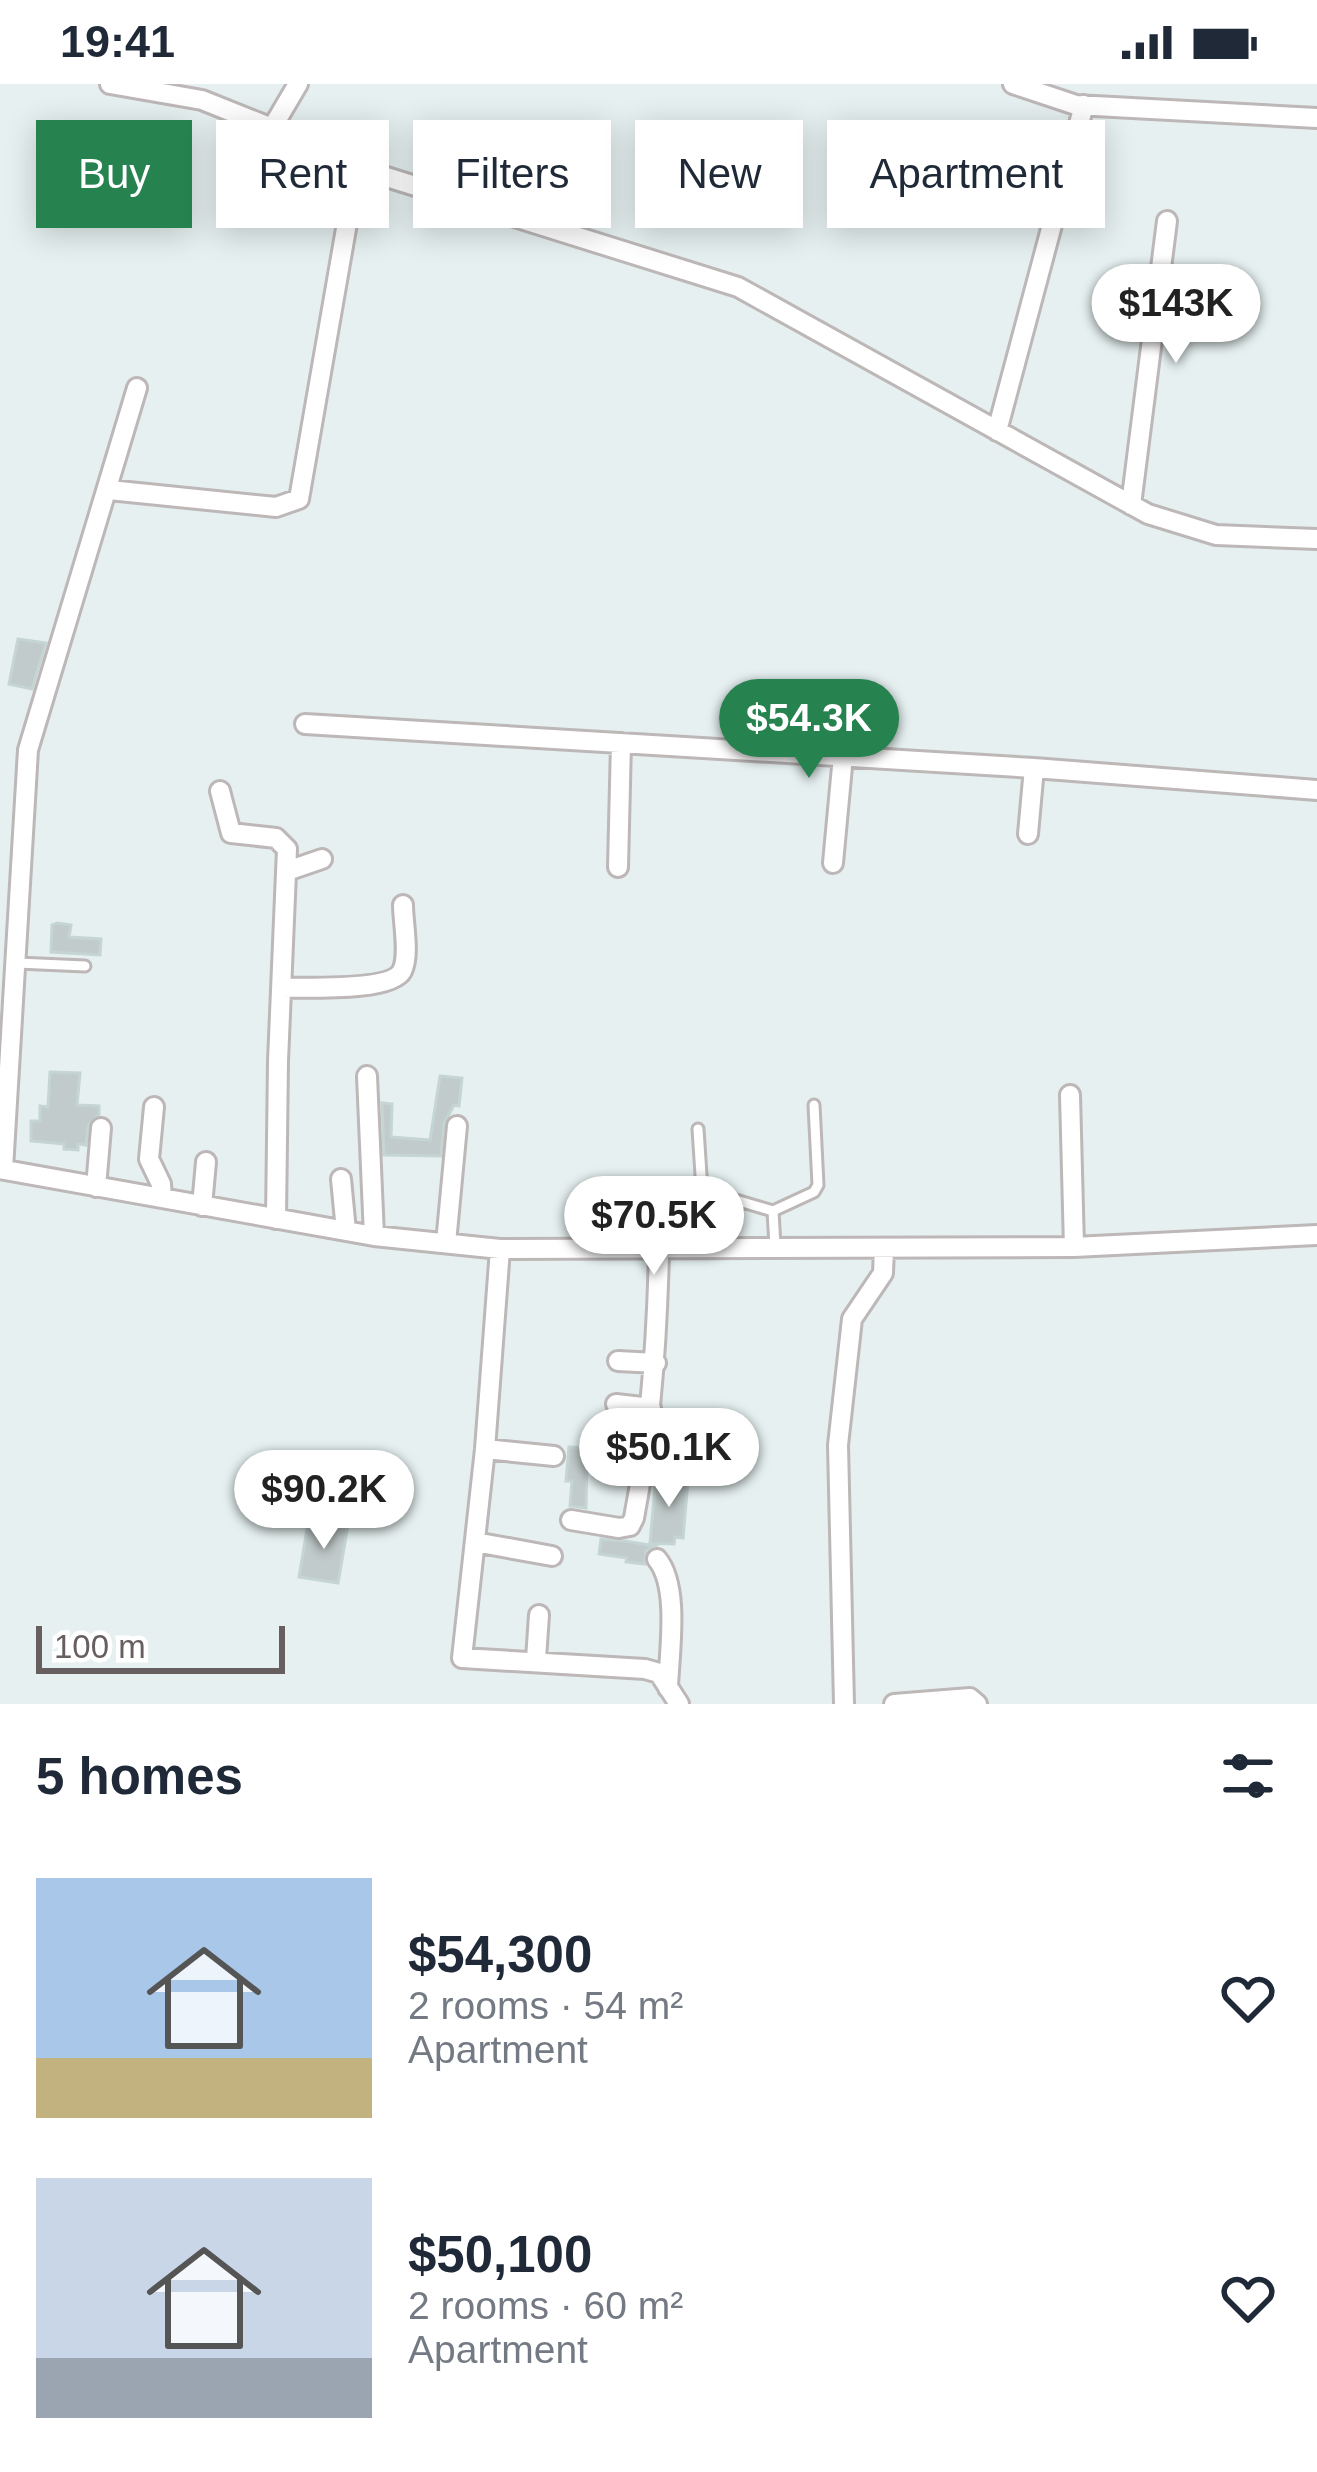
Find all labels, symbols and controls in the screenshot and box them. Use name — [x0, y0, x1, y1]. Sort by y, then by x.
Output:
text: 19:41 — [60, 16, 175, 67]
chip: Buy — [36, 120, 192, 228]
chip: Rent — [216, 120, 389, 228]
chip: Filters — [413, 120, 611, 228]
chip: New — [635, 120, 803, 228]
chip: Apartment — [827, 120, 1105, 228]
pin: $143K — [1092, 264, 1260, 366]
text: $143K — [1119, 281, 1233, 324]
pin: $54.3K — [711, 679, 907, 781]
text: $54.3K — [746, 696, 872, 739]
pin: $70.5K — [556, 1176, 752, 1278]
text: $70.5K — [591, 1193, 717, 1236]
pin: $50.1K — [571, 1408, 767, 1510]
text: $50.1K — [606, 1425, 732, 1468]
pin: $90.2K — [226, 1450, 422, 1552]
text: $90.2K — [261, 1467, 387, 1510]
scale bar — [36, 1620, 285, 1673]
text: 100 m — [54, 1628, 146, 1665]
icon: filters — [1215, 1743, 1281, 1809]
text: 5 homes — [36, 1748, 243, 1805]
icon: home — [132, 1926, 276, 2070]
text: $54,300 — [408, 1926, 592, 1983]
icon: heart — [1215, 1965, 1281, 2031]
text: 2 rooms · 54 m² — [408, 1984, 683, 2027]
text: Apartment — [408, 2028, 588, 2071]
icon: home — [132, 2226, 276, 2370]
text: $50,100 — [408, 2226, 592, 2283]
icon: heart — [1215, 2265, 1281, 2331]
text: 2 rooms · 60 m² — [408, 2284, 683, 2327]
text: Apartment — [408, 2328, 588, 2371]

